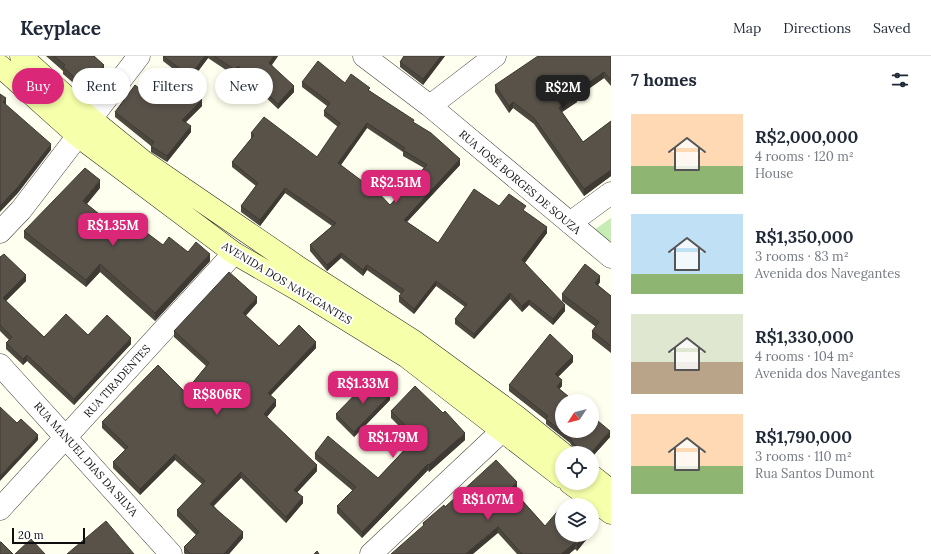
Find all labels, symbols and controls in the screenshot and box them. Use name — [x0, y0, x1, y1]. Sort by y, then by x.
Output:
text: Keyplace — [20, 16, 101, 40]
text: Map — [733, 19, 761, 37]
text: Directions — [783, 19, 851, 37]
text: Saved — [873, 19, 911, 37]
chip: Buy — [12, 68, 64, 104]
chip: Rent — [72, 68, 130, 104]
chip: Filters — [138, 68, 207, 104]
chip: New — [215, 68, 273, 104]
text: 7 homes — [631, 69, 697, 91]
icon: filters — [889, 69, 911, 91]
pin: R$2M — [539, 75, 587, 109]
text: R$2M — [545, 79, 581, 96]
text: R$2,000,000 — [755, 126, 858, 148]
street label: RUA JOSÉ BORGES DE SOUZA — [456, 127, 585, 238]
icon: home — [663, 130, 711, 178]
text: 4 rooms · 120 m² — [755, 148, 854, 165]
text: House — [755, 165, 793, 182]
pin: R$2.51M — [359, 170, 433, 204]
text: R$2.51M — [370, 174, 422, 191]
pin: R$1.35M — [76, 213, 150, 247]
text: R$1.35M — [87, 217, 139, 234]
text: R$1,350,000 — [755, 226, 853, 248]
icon: home — [663, 230, 711, 278]
street label: AVENIDA DOS NAVEGANTES — [219, 238, 354, 327]
text: 3 rooms · 83 m² — [755, 248, 849, 265]
text: Avenida dos Navegantes — [755, 265, 900, 282]
text: R$1,330,000 — [755, 326, 854, 348]
icon: home — [663, 330, 711, 378]
street label: RUA TIRADENTES — [81, 342, 153, 420]
text: 4 rooms · 104 m² — [755, 348, 854, 365]
text: Avenida dos Navegantes — [755, 365, 900, 382]
pin: R$1.33M — [326, 371, 400, 405]
text: R$1.33M — [337, 375, 389, 392]
pin: R$806K — [184, 382, 250, 416]
text: R$806K — [193, 386, 242, 403]
north arrow — [555, 394, 599, 438]
map controls — [555, 394, 599, 542]
street label: RUA MANUEL DIAS DA SILVA — [31, 399, 142, 520]
pin: R$1.79M — [356, 425, 430, 459]
text: R$1,790,000 — [755, 426, 852, 448]
text: R$1.79M — [368, 429, 418, 446]
icon: home — [663, 430, 711, 478]
button: locate — [555, 446, 599, 490]
text: 3 rooms · 110 m² — [755, 448, 852, 465]
text: Rua Santos Dumont — [755, 465, 874, 482]
pin: R$1.07M — [451, 487, 525, 521]
text: R$1.07M — [462, 491, 514, 508]
button: layers — [555, 498, 599, 542]
scale bar — [12, 526, 85, 545]
text: 20 m — [18, 528, 43, 542]

